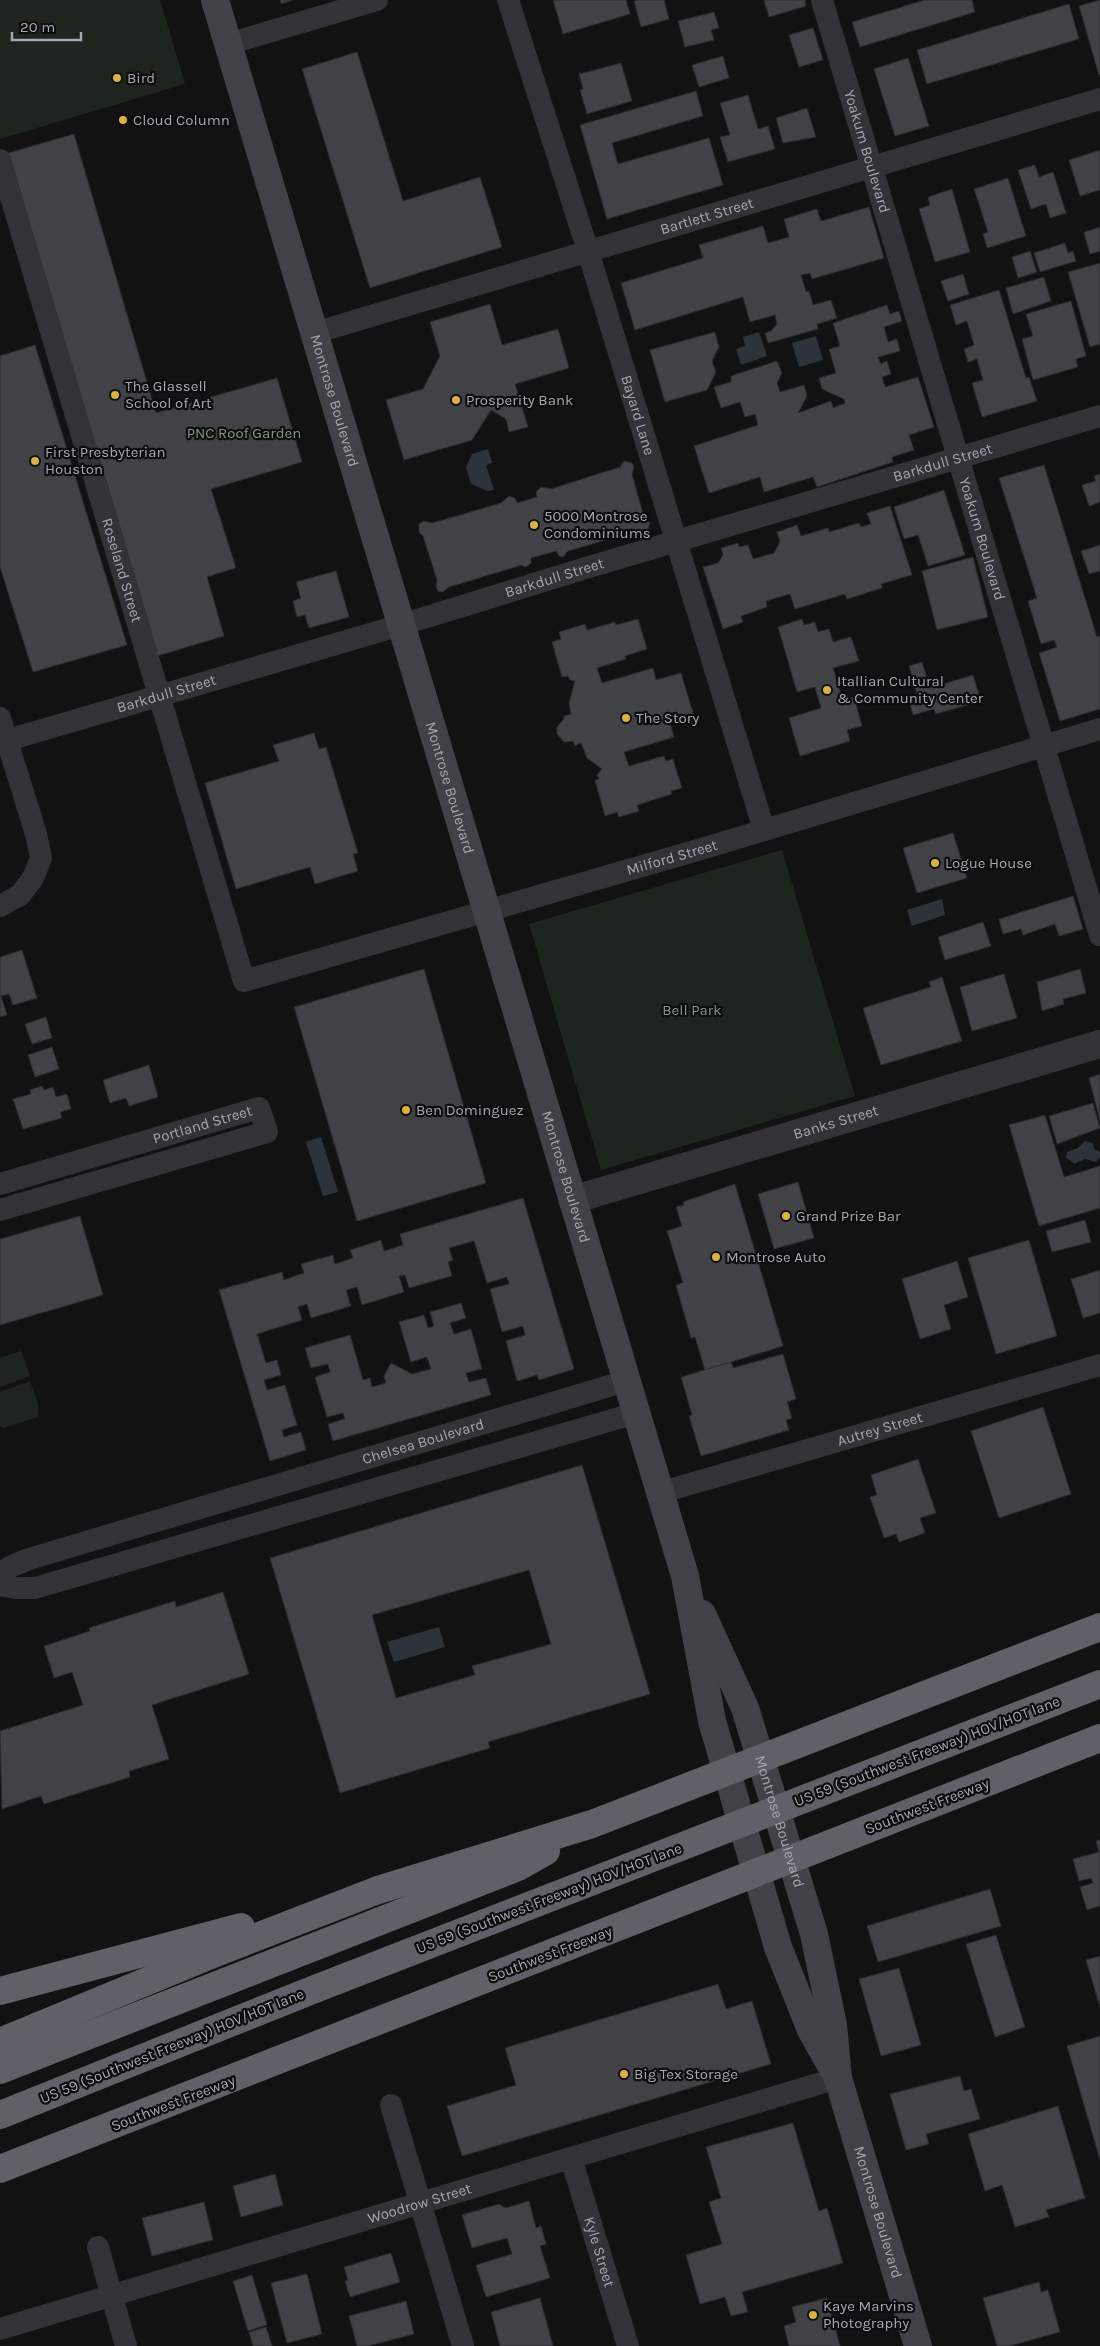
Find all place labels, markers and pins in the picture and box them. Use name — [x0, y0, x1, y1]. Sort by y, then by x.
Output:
place label: Bird — [127, 69, 155, 87]
marker: Bird — [111, 72, 123, 84]
place label: Cloud Column — [133, 111, 230, 129]
marker: Cloud Column — [117, 114, 129, 126]
place label: The Glassell School of Art — [125, 377, 212, 412]
marker: The Glassell School of Art — [109, 389, 121, 401]
place label: Prosperity Bank — [466, 391, 573, 409]
marker: Prosperity Bank — [450, 394, 462, 406]
place label: First Presbyterian Houston — [45, 443, 166, 478]
marker: First Presbyterian Houston — [29, 455, 41, 467]
place label: 5000 Montrose Condominiums — [544, 507, 651, 542]
marker: 5000 Montrose Condominiums — [528, 519, 540, 531]
place label: Itallian Cultural & Community Center — [837, 672, 984, 707]
marker: Itallian Cultural & Community Center — [821, 684, 833, 696]
place label: The Story — [636, 709, 699, 727]
marker: The Story — [620, 712, 632, 724]
place label: Logue House — [945, 854, 1032, 872]
marker: Logue House — [929, 857, 941, 869]
place label: Ben Dominguez — [416, 1101, 524, 1119]
marker: Ben Dominguez — [400, 1104, 412, 1116]
place label: Grand Prize Bar — [796, 1207, 901, 1225]
marker: Grand Prize Bar — [780, 1210, 792, 1222]
place label: Montrose Auto — [726, 1248, 826, 1266]
marker: Montrose Auto — [710, 1251, 722, 1263]
place label: Big Tex Storage — [634, 2065, 738, 2083]
marker: Big Tex Storage — [618, 2068, 630, 2080]
place label: Kaye Marvins Photography — [823, 2297, 914, 2332]
marker: Kaye Marvins Photography — [807, 2309, 819, 2321]

